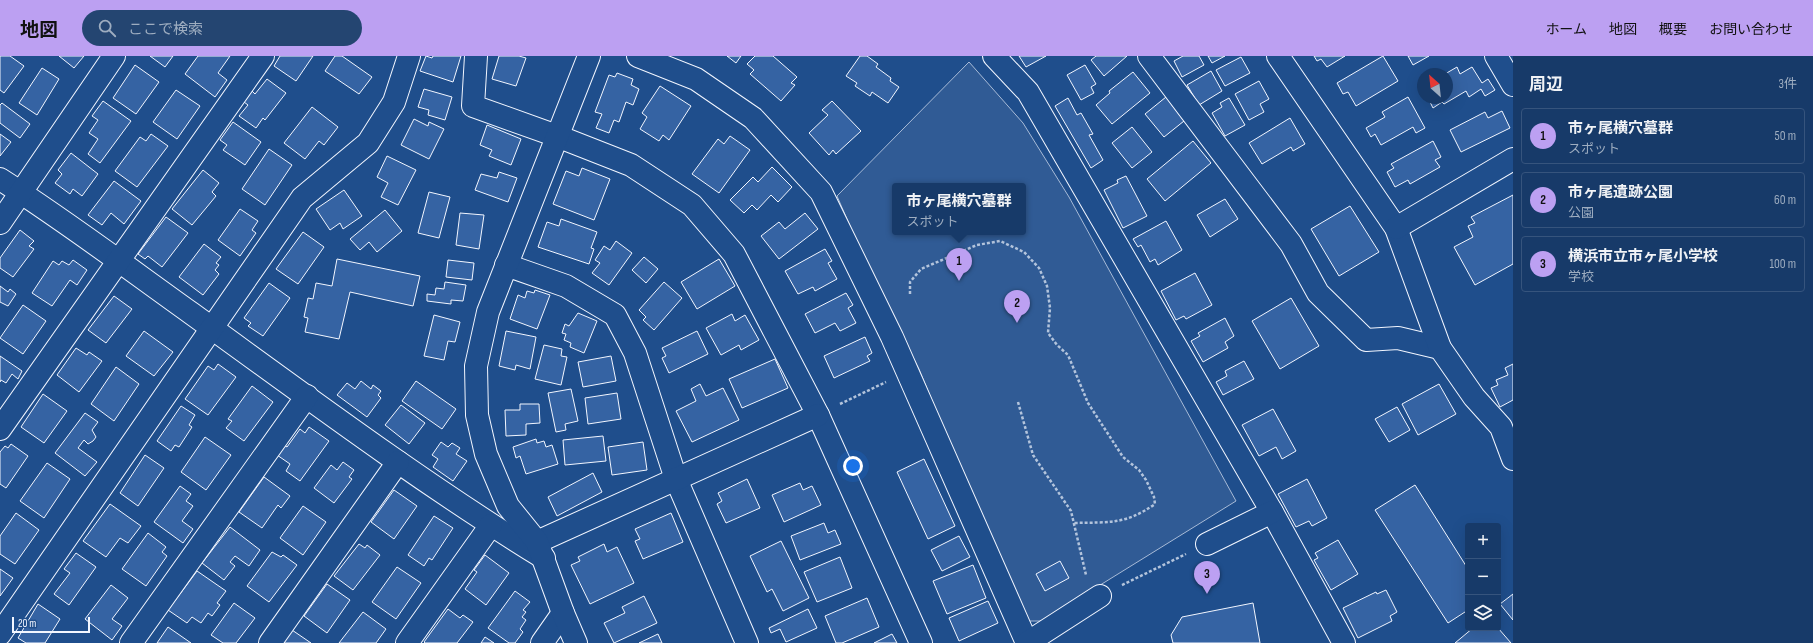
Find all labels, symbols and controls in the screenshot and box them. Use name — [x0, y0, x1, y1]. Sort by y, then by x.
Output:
search box — [82, 10, 362, 46]
icon: search — [96, 17, 118, 39]
text: 地図 — [20, 19, 58, 42]
text: ここで検索 — [128, 20, 203, 39]
text: ホーム — [1545, 21, 1587, 38]
text: 地図 — [1609, 21, 1637, 38]
text: 概要 — [1659, 21, 1687, 38]
text: お問い合わせ — [1709, 21, 1793, 38]
north arrow — [1417, 68, 1453, 104]
text: 周辺 — [1529, 75, 1563, 95]
text: 3件 — [1779, 76, 1797, 92]
text: 市ヶ尾横穴墓群 — [1568, 119, 1673, 138]
text: 1 — [1540, 128, 1546, 144]
text: 50 m — [1775, 128, 1796, 144]
text: スポット — [1568, 141, 1620, 157]
popup — [892, 183, 1026, 235]
text: 市ヶ尾遺跡公園 — [1568, 183, 1673, 202]
text: 市ヶ尾横穴墓群 — [906, 192, 1012, 211]
text: 2 — [1540, 192, 1546, 208]
text: 60 m — [1774, 192, 1796, 208]
text: 公園 — [1568, 205, 1594, 221]
text: スポット — [906, 214, 959, 230]
text: 横浜市立市ヶ尾小学校 — [1568, 247, 1718, 266]
pin: 1 — [946, 248, 972, 281]
text: 3 — [1540, 256, 1546, 272]
text: 100 m — [1769, 256, 1796, 272]
text: 学校 — [1568, 269, 1594, 285]
pin: 2 — [1004, 290, 1030, 323]
your location — [843, 456, 863, 476]
map controls — [1465, 523, 1501, 631]
button: + — [1465, 523, 1501, 559]
button: − — [1465, 559, 1501, 595]
pin: 3 — [1194, 561, 1220, 594]
button: layers — [1465, 595, 1501, 631]
scale bar — [12, 615, 90, 634]
text: 20 m — [18, 617, 36, 630]

